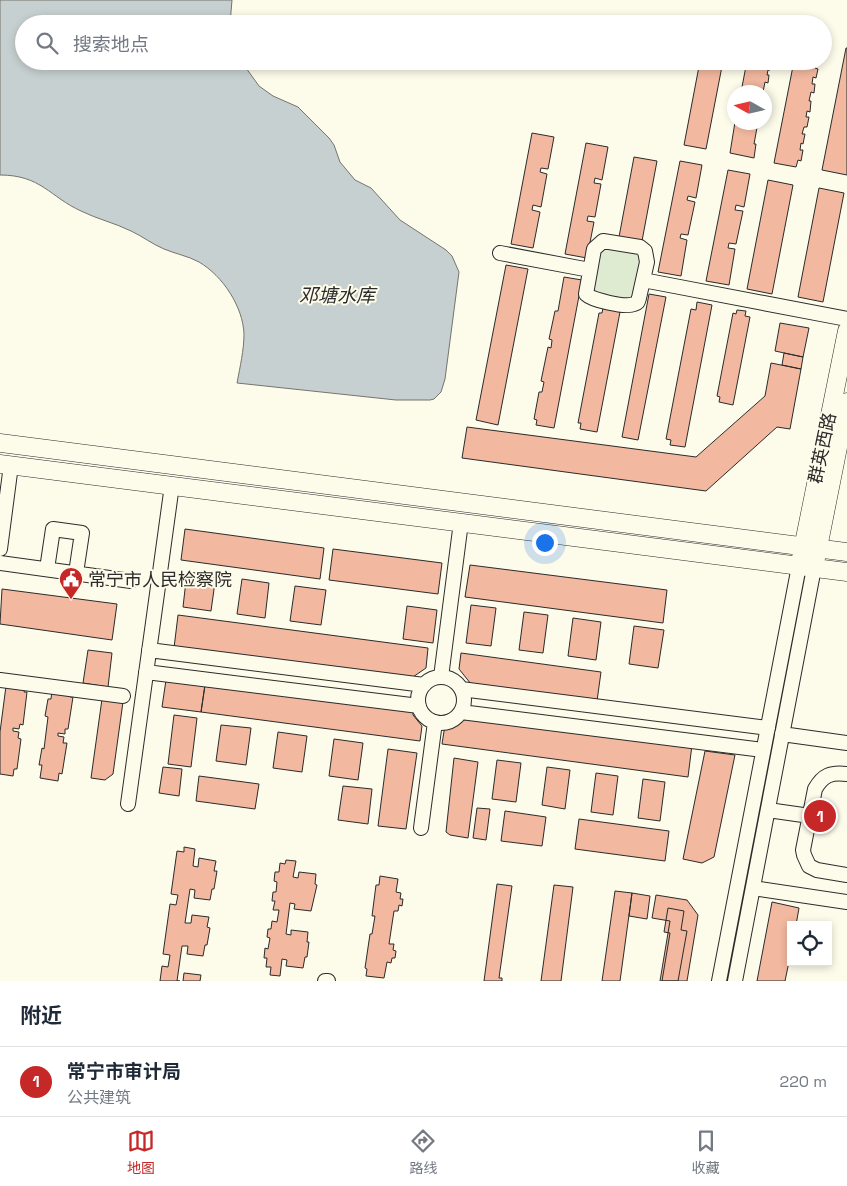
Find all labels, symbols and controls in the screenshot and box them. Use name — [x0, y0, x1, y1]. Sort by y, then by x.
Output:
search box — [15, 15, 832, 70]
icon: search — [33, 29, 61, 57]
text: 搜索地点 — [73, 32, 149, 57]
north arrow — [727, 85, 772, 130]
water label: 邓塘水库 — [299, 283, 378, 308]
street label: 群英西路 — [803, 410, 841, 486]
your location — [532, 530, 558, 556]
public building icon: 常宁市人民检察院 — [58, 566, 84, 600]
place label: 常宁市人民检察院 — [88, 568, 232, 591]
pin: 1 — [804, 797, 836, 835]
map controls — [787, 921, 832, 966]
button: locate — [787, 921, 832, 966]
text: 附近 — [20, 1002, 62, 1029]
text: 常宁市审计局 — [67, 1059, 181, 1084]
text: 1 — [32, 1071, 40, 1092]
text: 220 m — [780, 1071, 827, 1092]
text: 公共建筑 — [67, 1087, 131, 1108]
tab: 地图 — [127, 1127, 155, 1177]
tab: 路线 — [409, 1127, 437, 1177]
tab: 收藏 — [692, 1127, 720, 1177]

